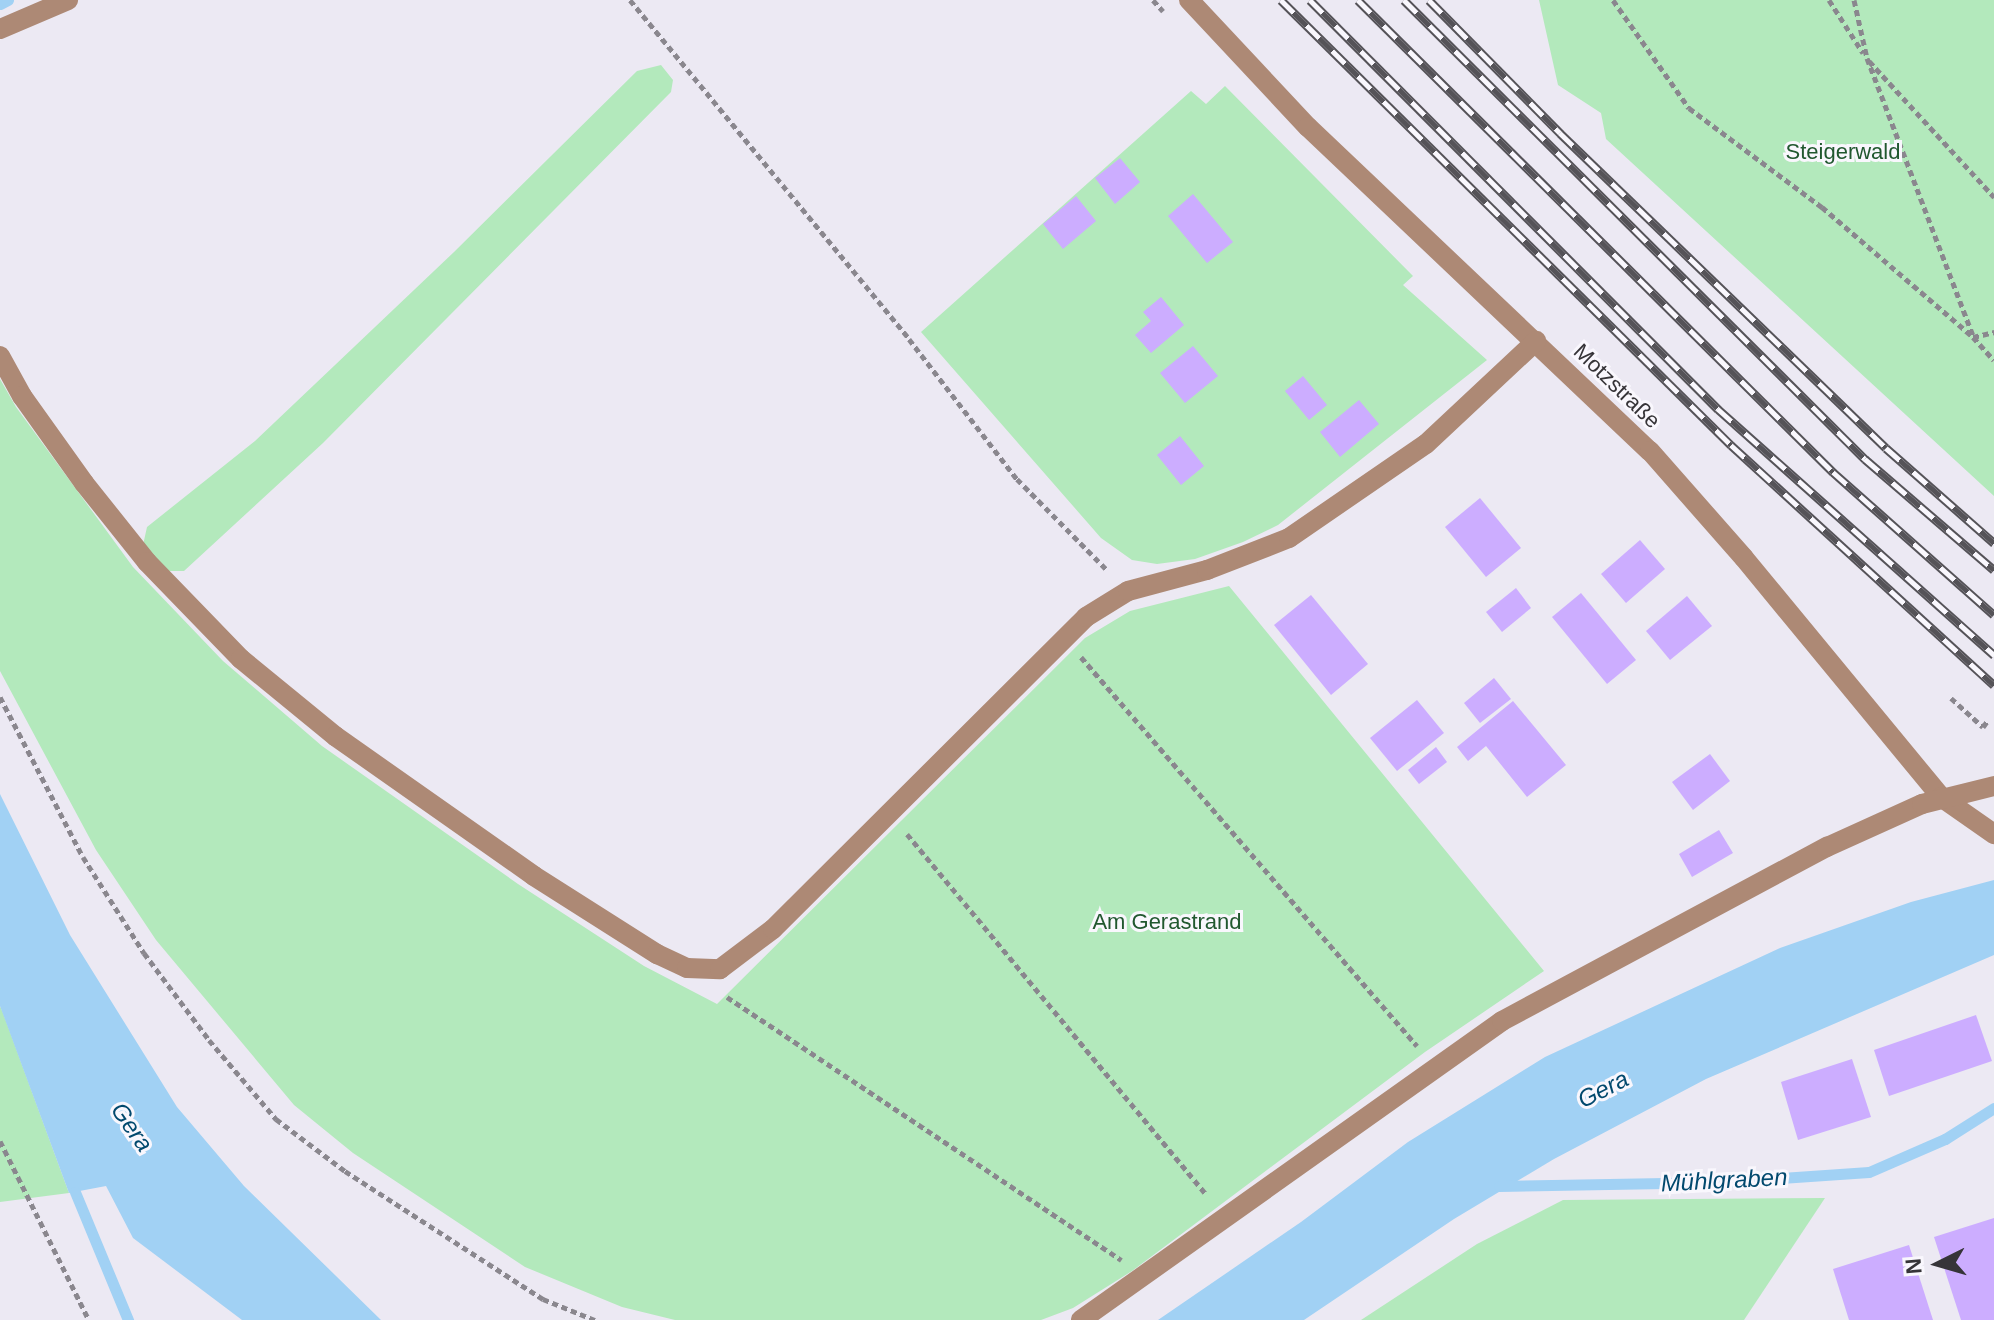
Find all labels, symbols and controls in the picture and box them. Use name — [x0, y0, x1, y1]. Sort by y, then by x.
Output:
park label: Steigerwald — [1786, 139, 1900, 165]
street label: Motzstraße — [1568, 338, 1666, 434]
park label: Am Gerastrand — [1092, 909, 1242, 935]
water label: Gera — [1573, 1064, 1633, 1114]
water label: Gera — [105, 1097, 159, 1157]
water label: Mühlgraben — [1660, 1162, 1788, 1198]
north arrow — [1898, 1224, 1978, 1304]
text: N — [1900, 1257, 1927, 1275]

